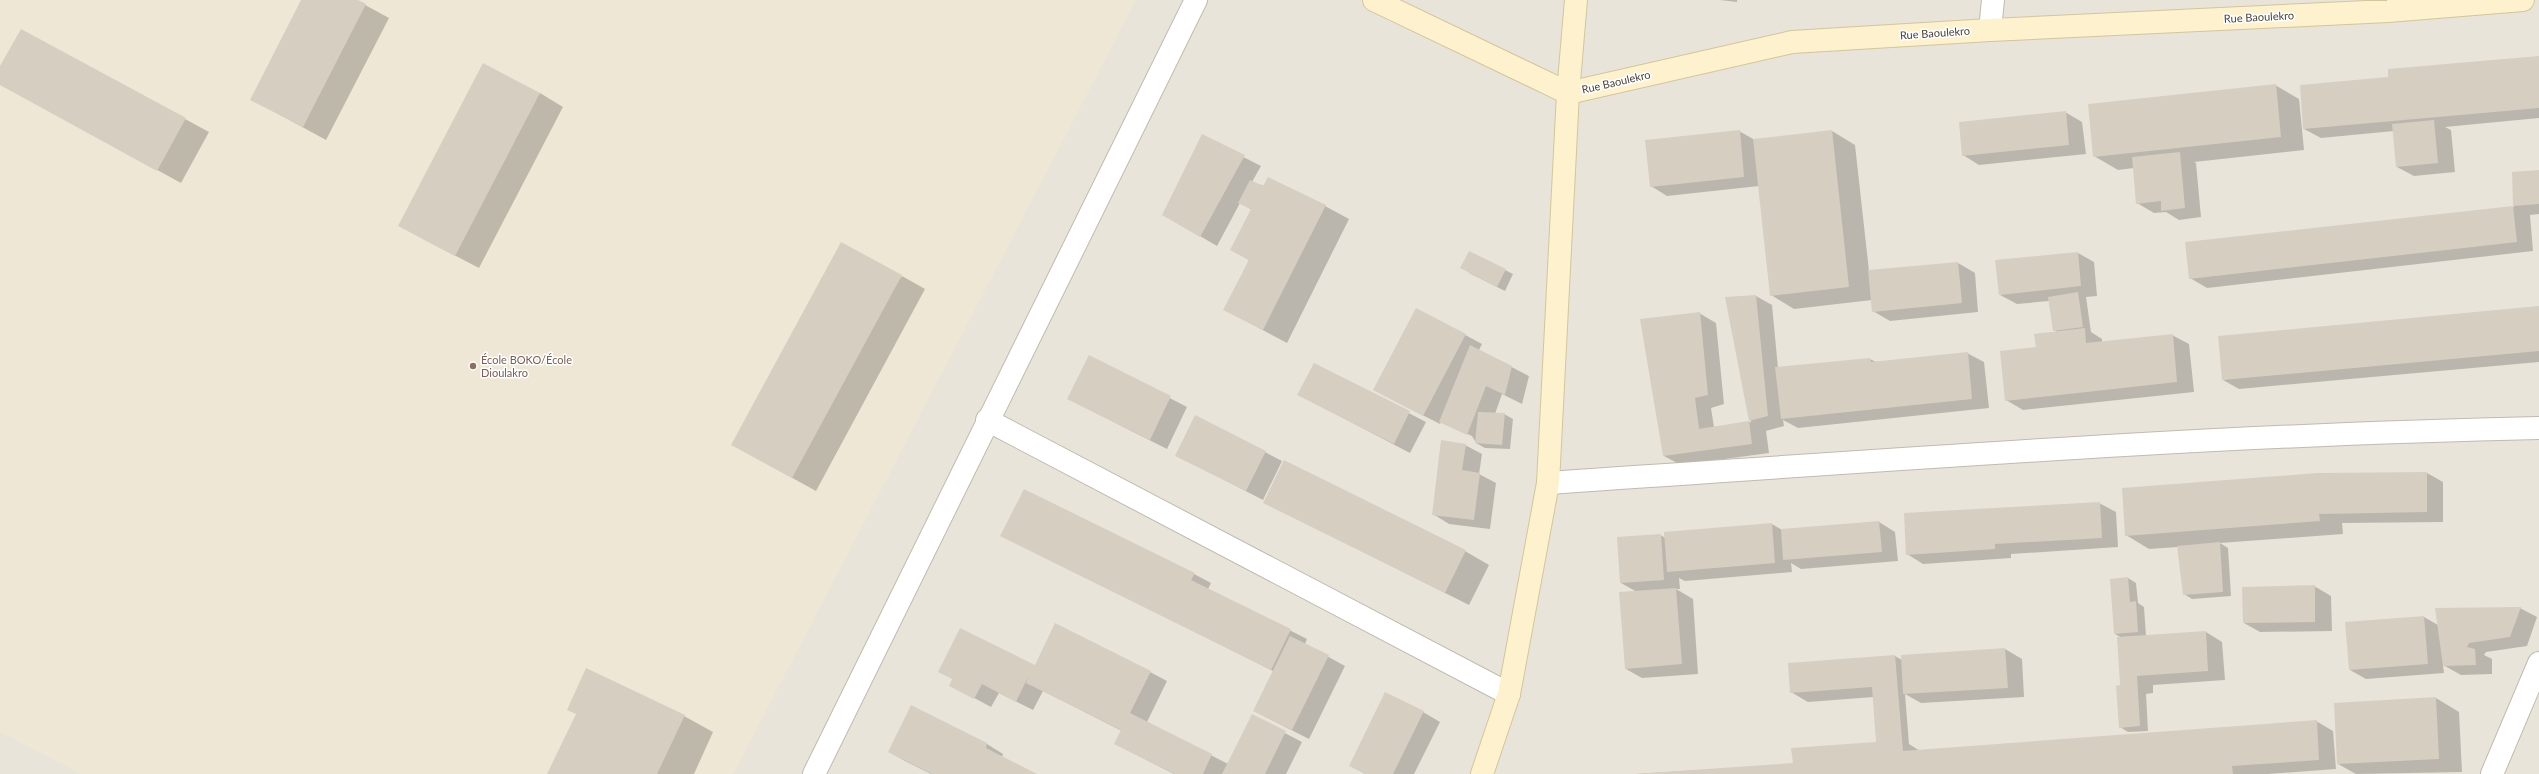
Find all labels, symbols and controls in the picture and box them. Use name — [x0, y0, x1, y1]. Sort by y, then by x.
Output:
street label: Rue Baoulekro — [2224, 8, 2294, 25]
street label: Rue Baoulekro — [1899, 24, 1970, 41]
street label: Rue Baoulekro — [1580, 67, 1652, 96]
place label: École BOKO/École Dioulakro — [481, 353, 572, 379]
marker: École BOKO/École Dioulakro — [468, 361, 478, 371]

